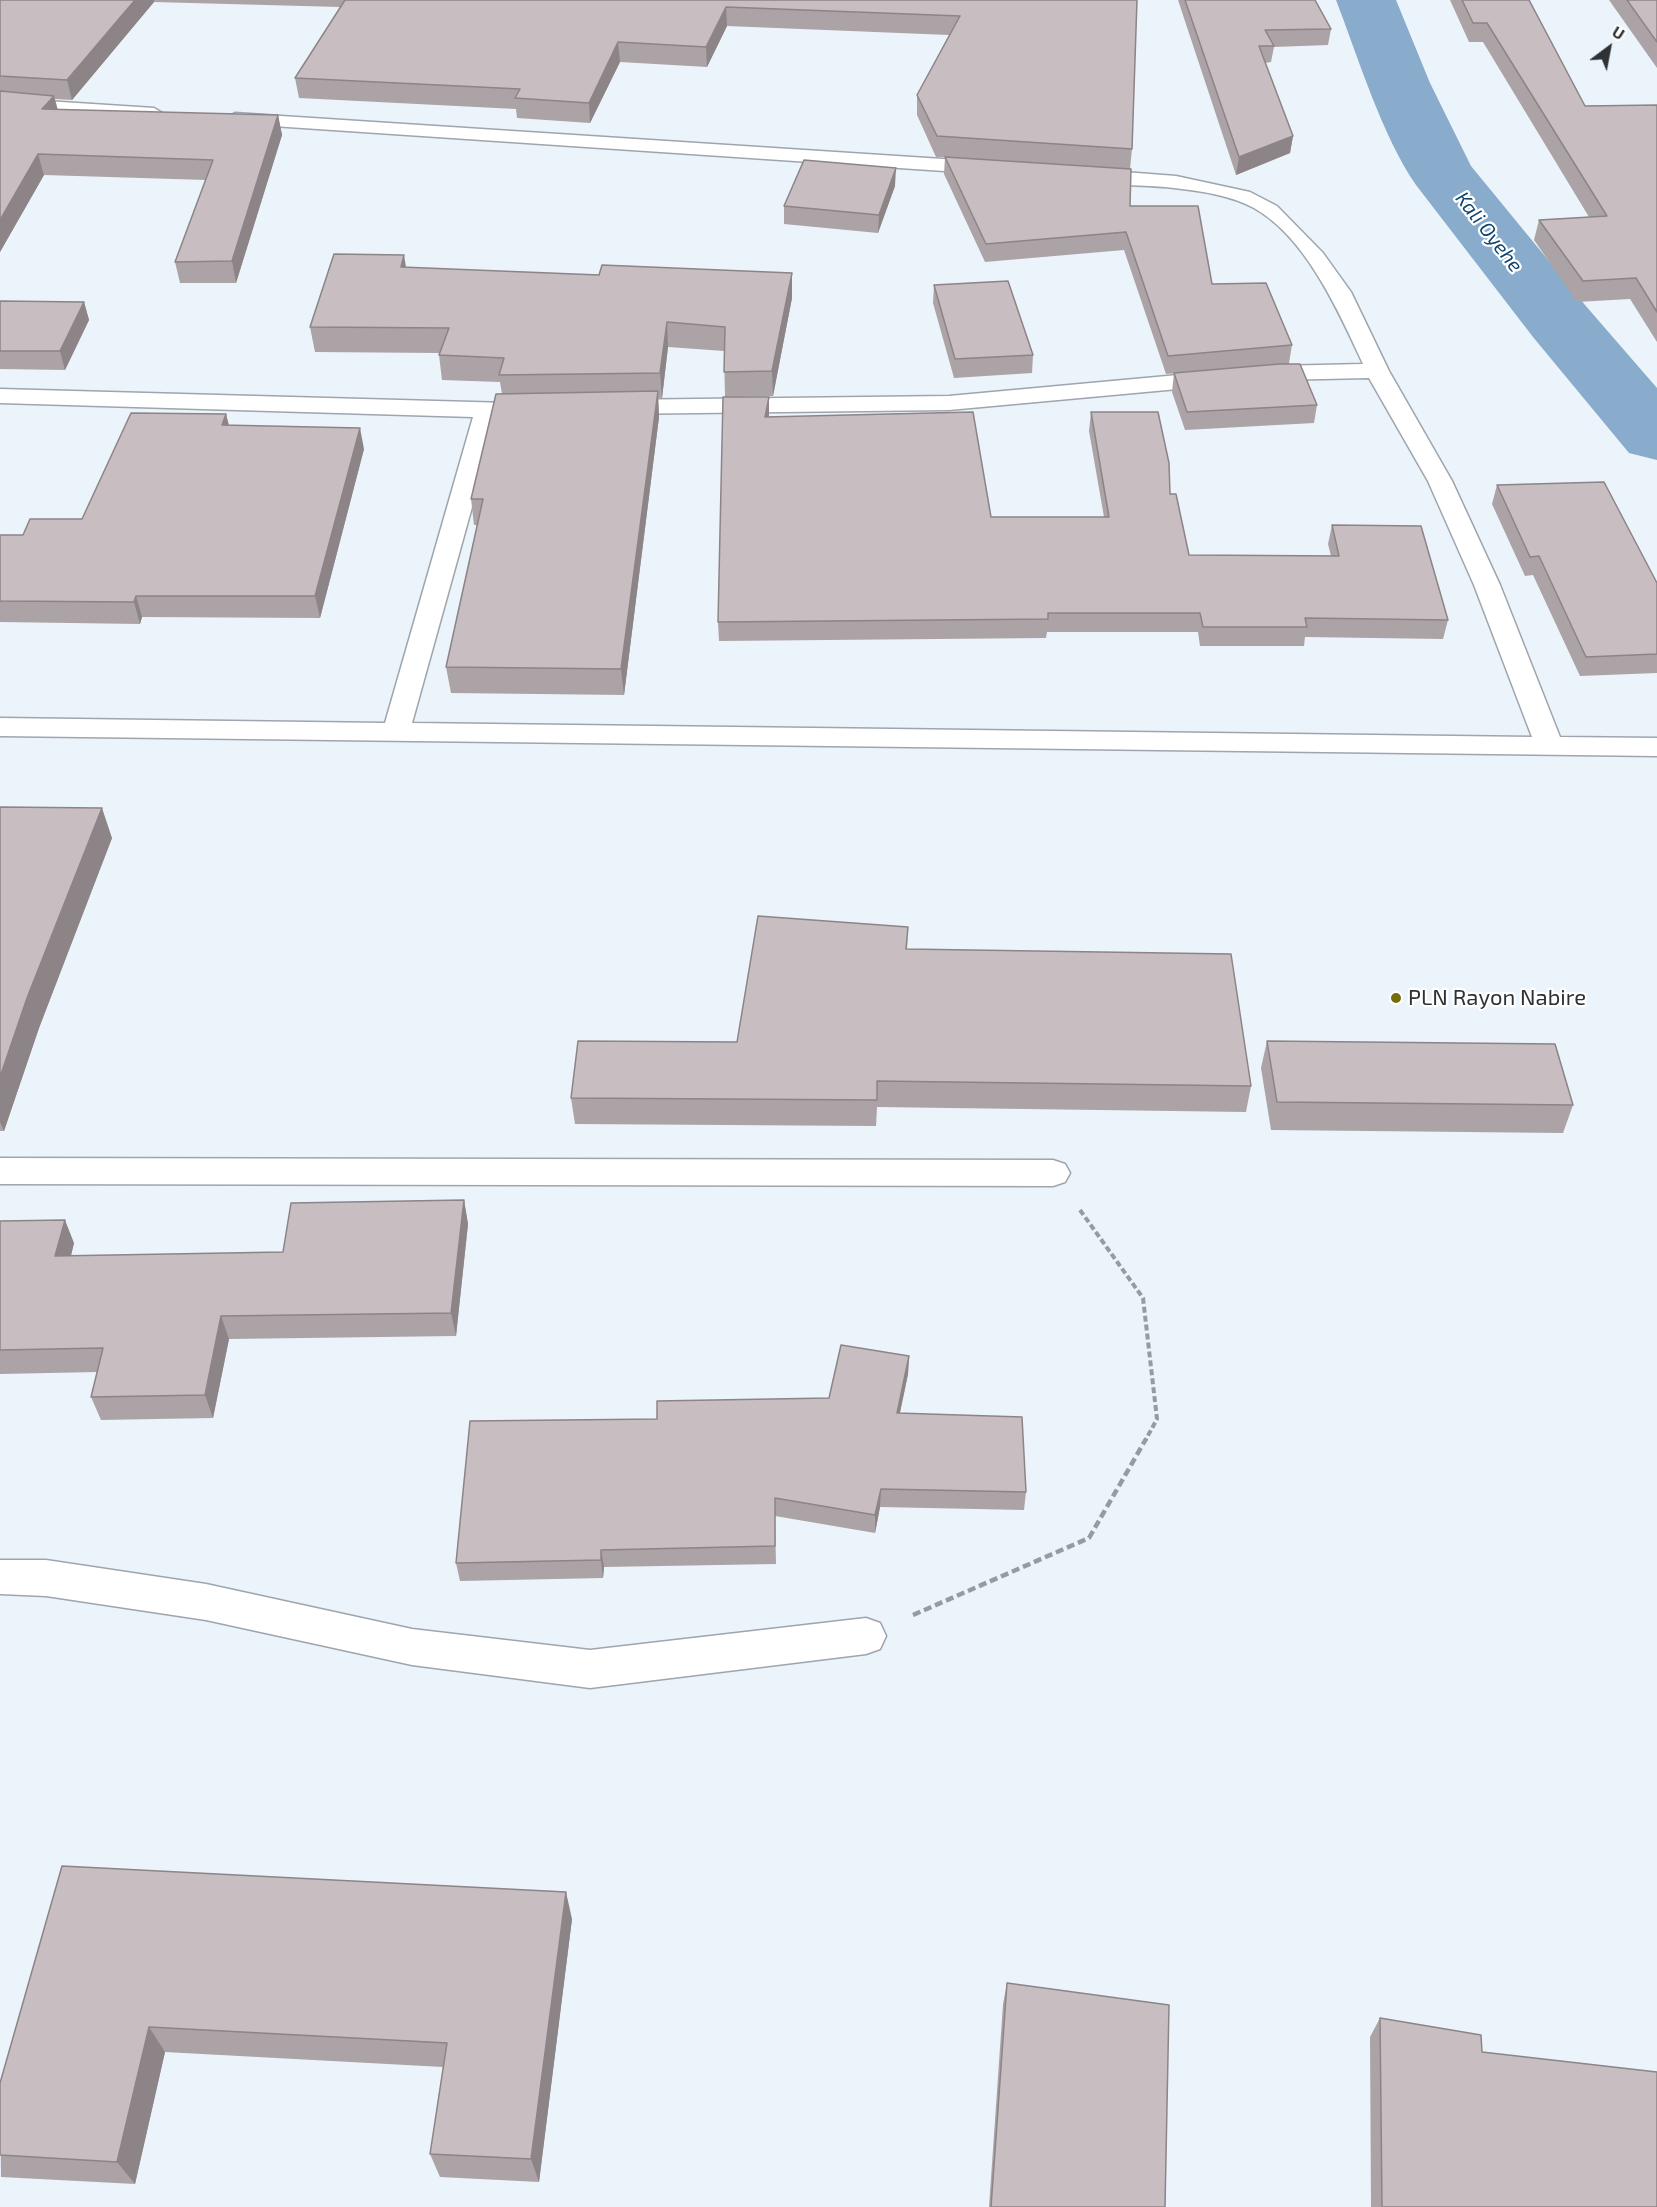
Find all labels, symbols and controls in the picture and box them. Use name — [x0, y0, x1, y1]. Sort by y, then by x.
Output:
north arrow — [1579, 18, 1639, 78]
text: U — [1609, 21, 1628, 43]
water label: Kali Oyehe — [1450, 187, 1528, 277]
place label: PLN Rayon Nabire — [1408, 985, 1586, 1011]
marker: PLN Rayon Nabire — [1389, 991, 1403, 1005]

